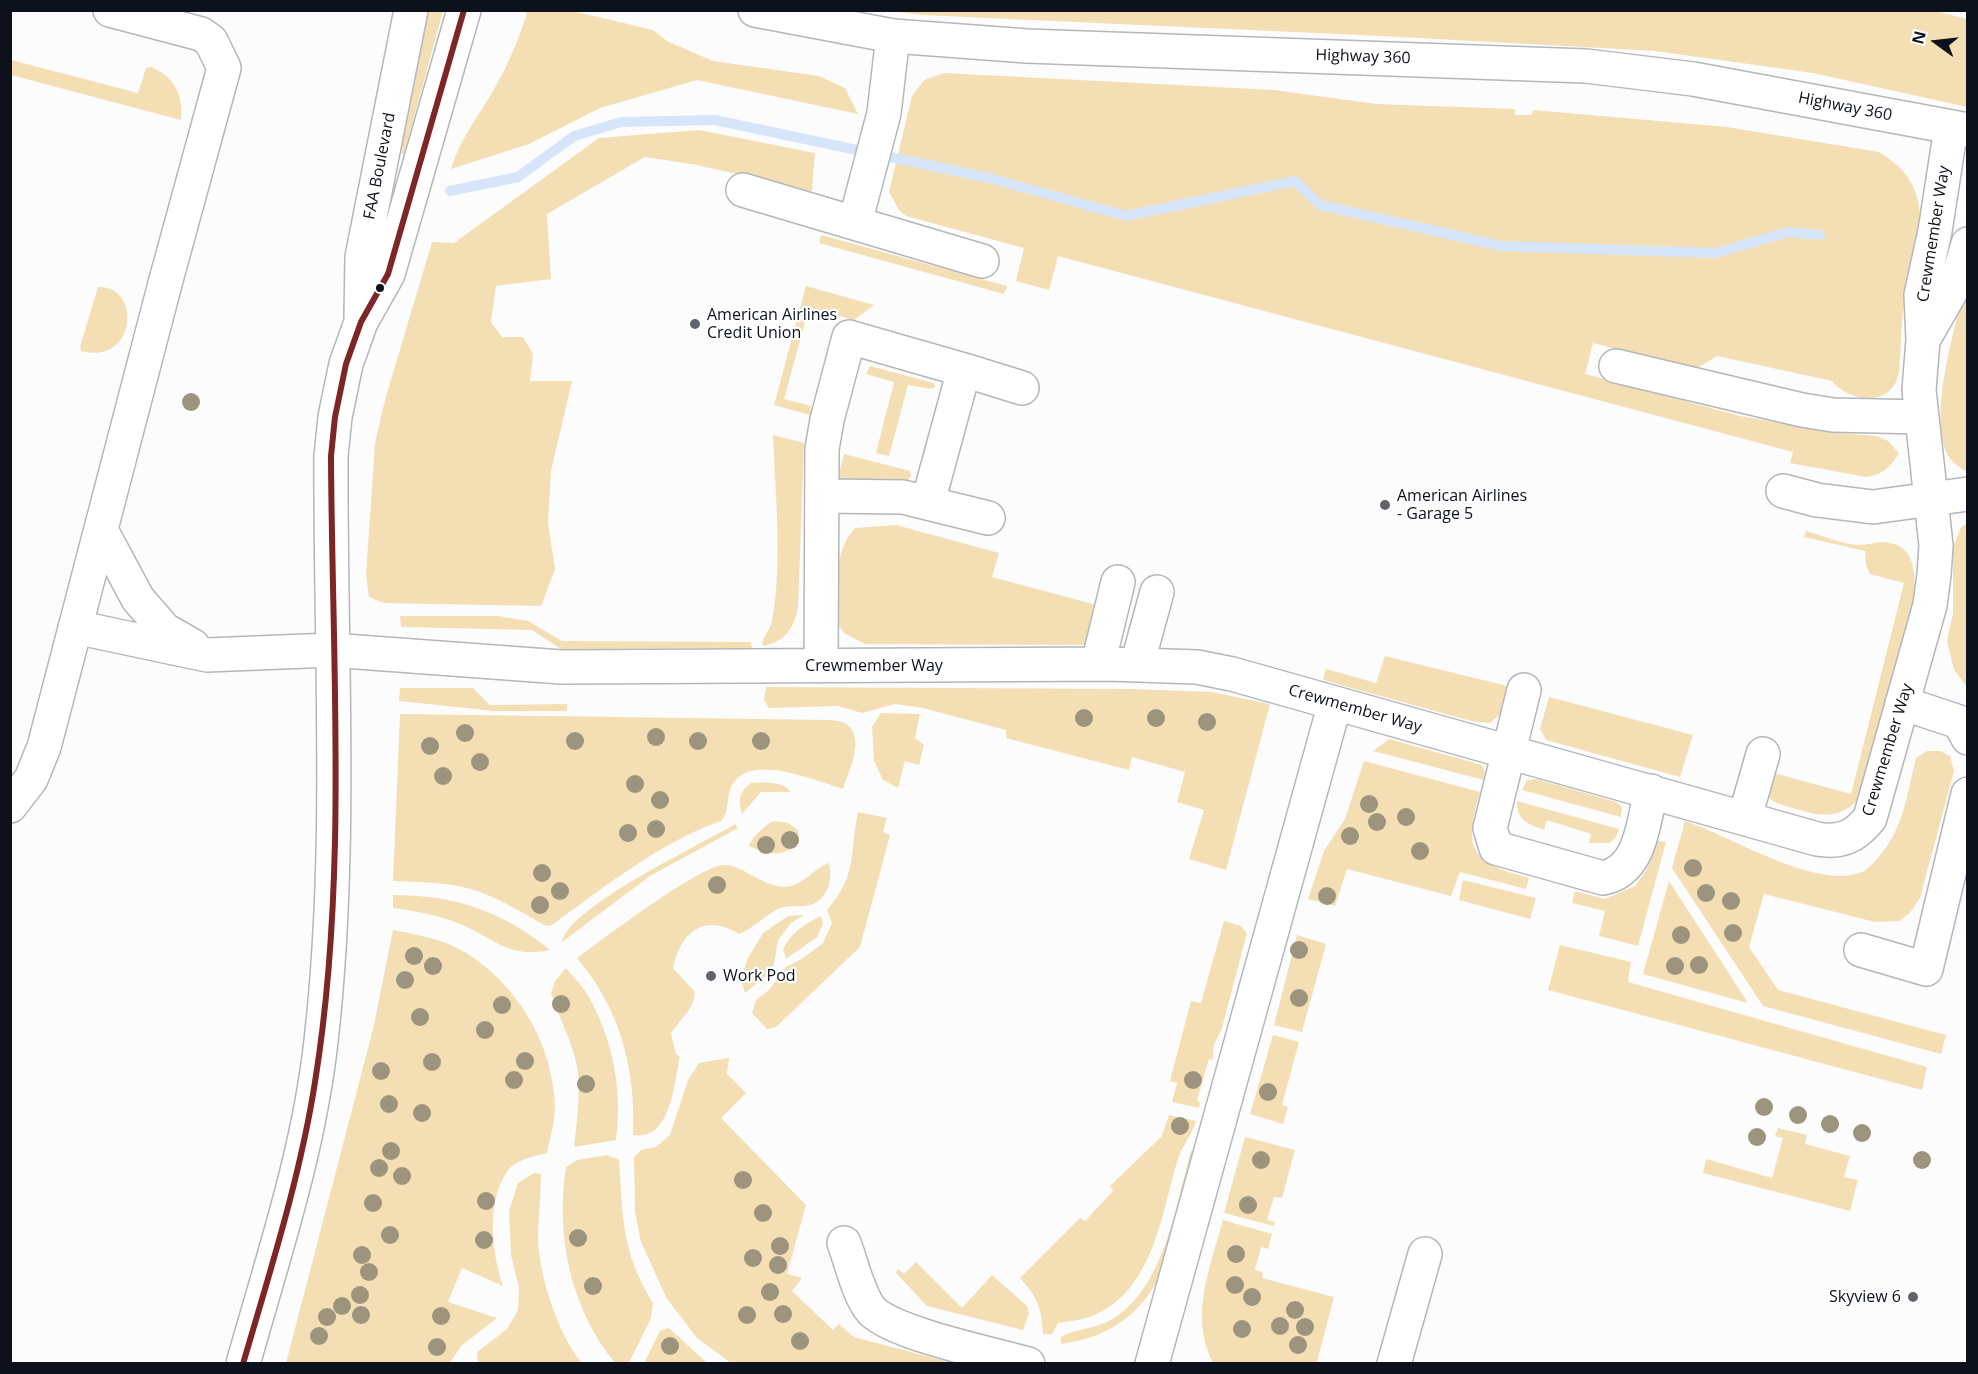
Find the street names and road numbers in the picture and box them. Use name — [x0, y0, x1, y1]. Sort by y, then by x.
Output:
street label: Highway 360 — [1315, 46, 1411, 68]
street label: Highway 360 — [1796, 88, 1894, 126]
street label: FAA Boulevard — [360, 111, 400, 221]
street label: Crewmember Way — [1914, 164, 1954, 304]
street label: Crewmember Way — [805, 656, 943, 676]
street label: Crewmember Way — [1286, 681, 1424, 737]
street label: Crewmember Way — [1859, 681, 1917, 819]

